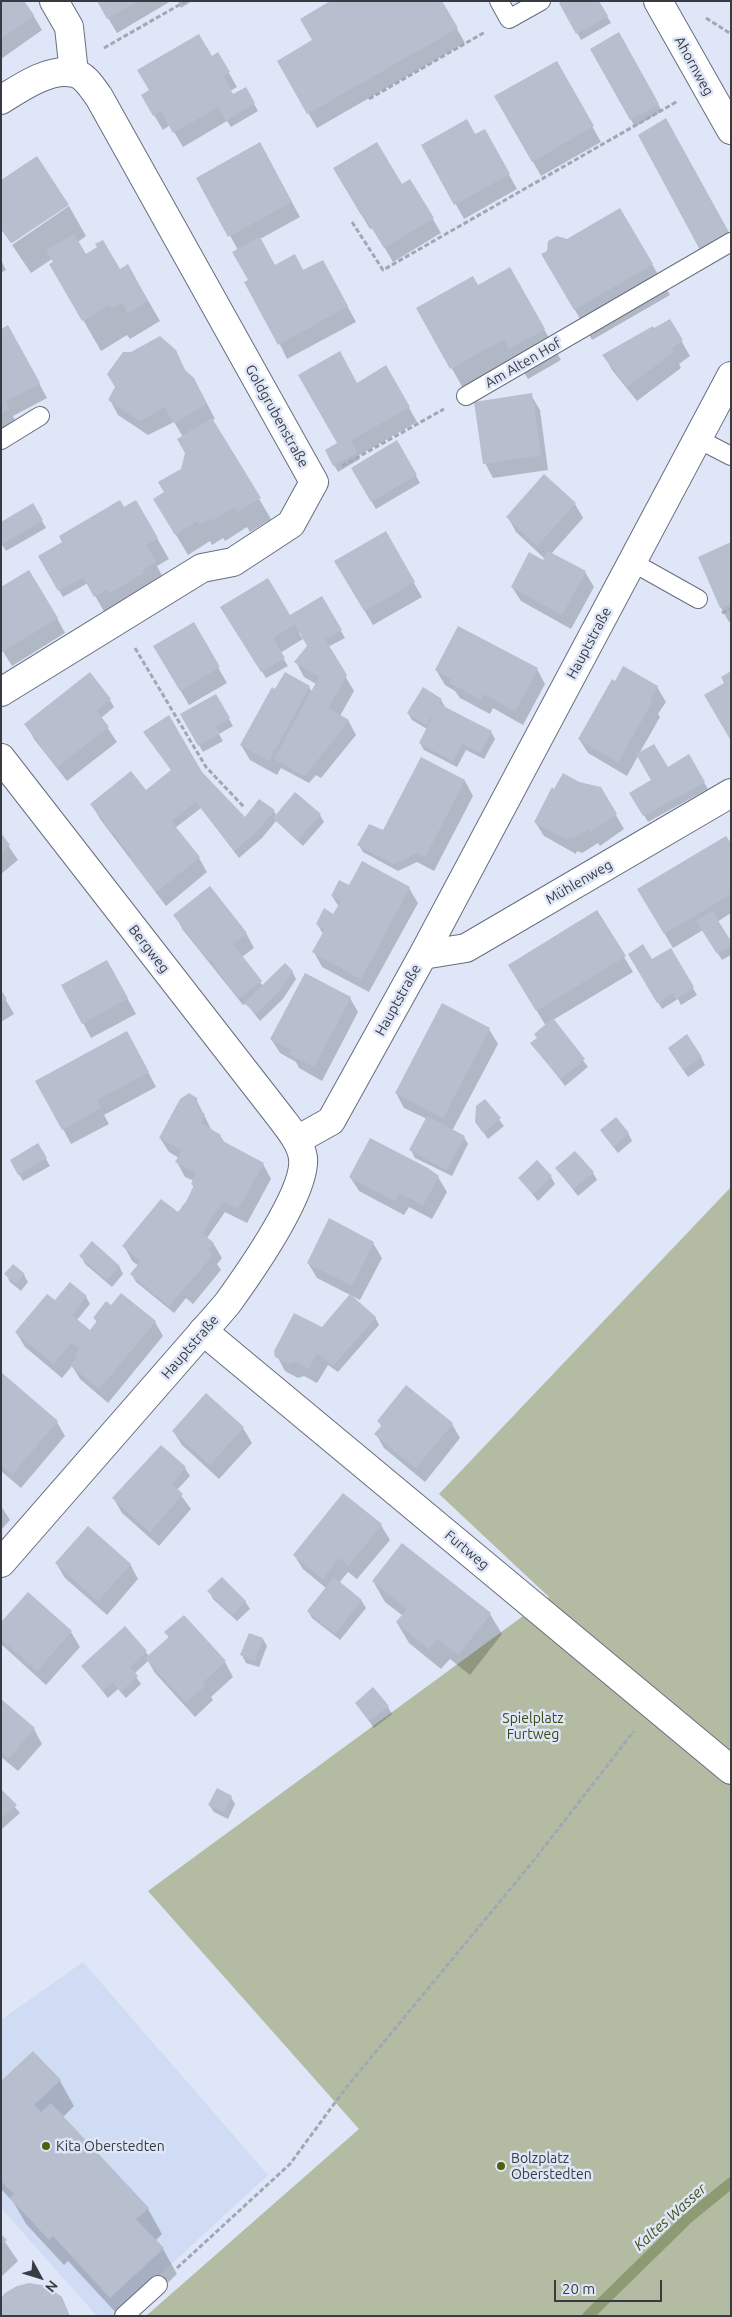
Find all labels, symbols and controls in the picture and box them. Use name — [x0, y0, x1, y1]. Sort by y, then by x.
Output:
street label: Ahornweg — [671, 33, 717, 99]
street label: Am Alten Hof — [482, 335, 564, 391]
street label: Goldgrubenstraße — [242, 362, 312, 470]
street label: Hauptstraße — [563, 604, 615, 682]
street label: Mühlenweg — [543, 856, 615, 908]
street label: Bergweg — [125, 922, 173, 976]
street label: Hauptstraße — [372, 961, 424, 1039]
street label: Hauptstraße — [158, 1312, 222, 1382]
street label: Furtweg — [441, 1527, 493, 1573]
park label: Spielplatz Furtweg — [502, 1710, 564, 1742]
place label: Kita Oberstedten — [56, 2138, 165, 2154]
marker: Kita Oberstedten — [40, 2140, 52, 2152]
place label: Bolzplatz Oberstedten — [511, 2150, 592, 2182]
marker: Bolzplatz Oberstedten — [495, 2160, 507, 2172]
water label: Kaltes Wasser — [630, 2180, 710, 2254]
north arrow — [15, 2252, 65, 2302]
scale bar — [557, 2270, 664, 2302]
text: N — [42, 2277, 61, 2296]
text: 20 m — [562, 2280, 595, 2297]

